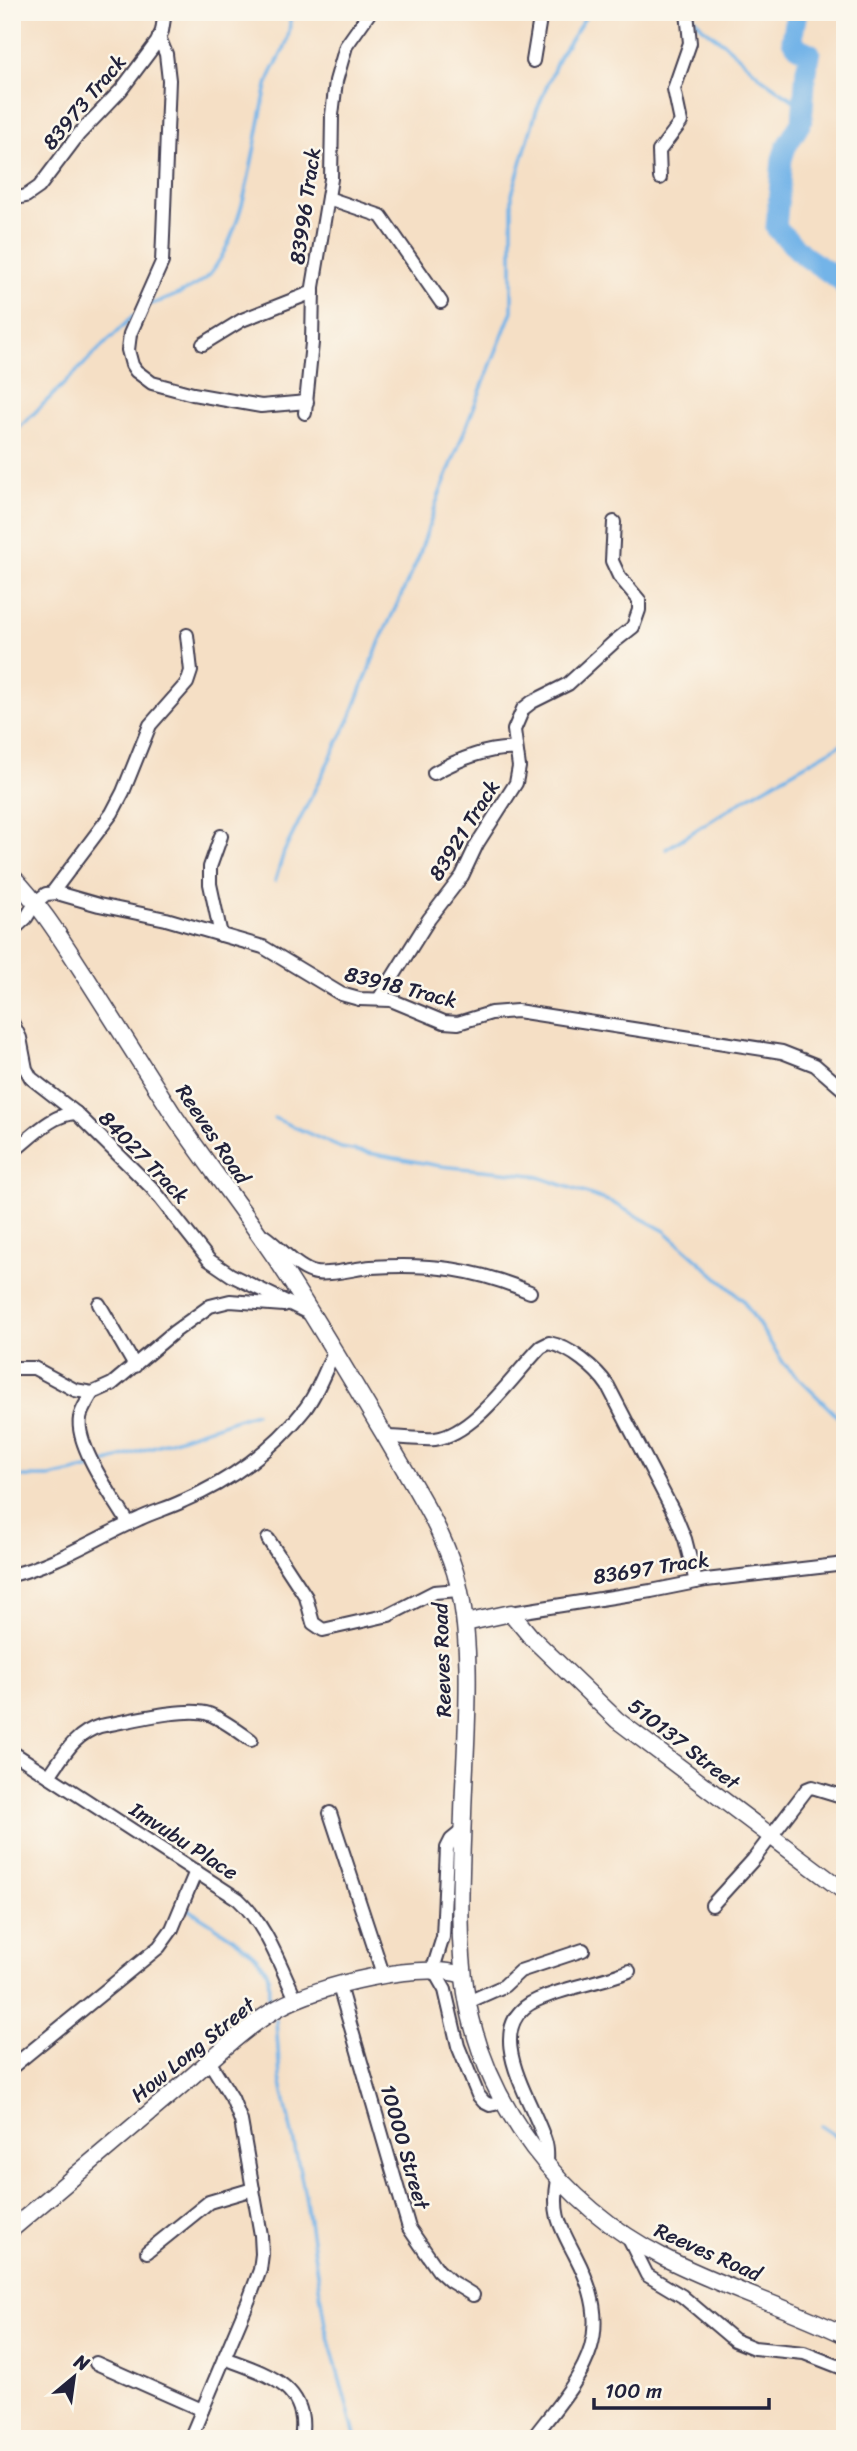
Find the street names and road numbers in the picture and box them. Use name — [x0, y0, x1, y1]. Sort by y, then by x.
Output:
street label: 83973 Track — [32, 45, 136, 159]
street label: 83996 Track — [278, 145, 332, 267]
street label: 83921 Track — [418, 771, 510, 889]
street label: 83918 Track — [341, 955, 461, 1019]
street label: Reeves Road — [165, 1076, 262, 1194]
street label: 84027 Track — [89, 1101, 199, 1213]
street label: 83697 Track — [590, 1540, 712, 1596]
street label: Reeves Road — [421, 1600, 463, 1718]
street label: 510137 Street — [619, 1688, 750, 1801]
street label: Imvubu Place — [121, 1791, 246, 1891]
street label: How Long Street — [122, 1986, 265, 2113]
street label: 10000 Street — [369, 2080, 441, 2216]
street label: Reeves Road — [648, 2211, 770, 2293]

